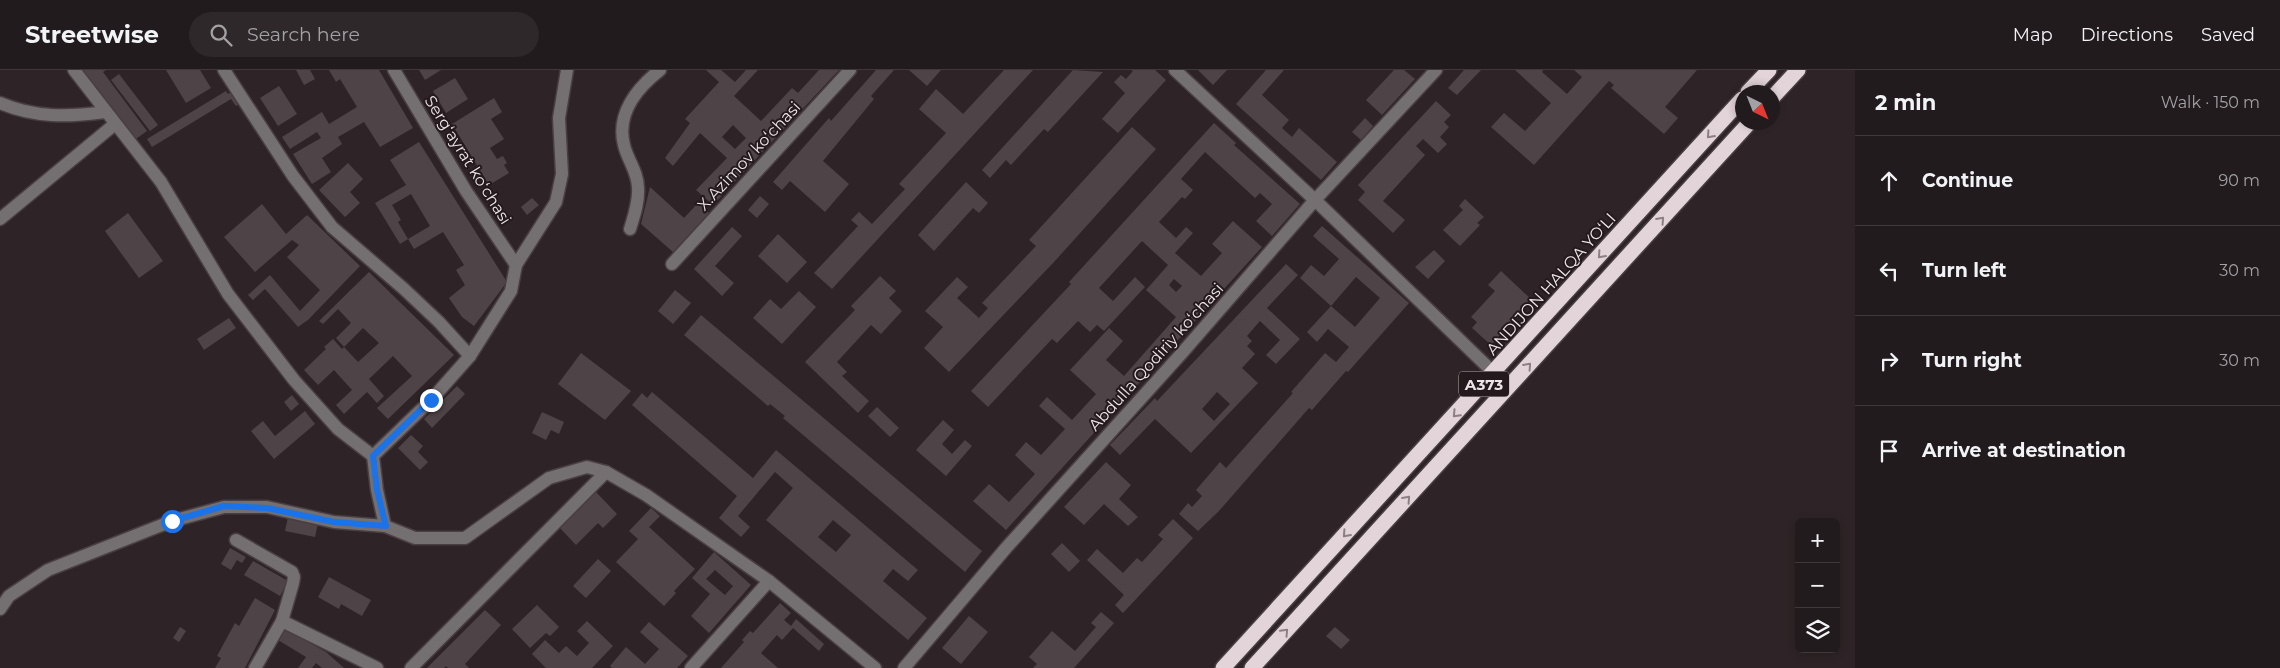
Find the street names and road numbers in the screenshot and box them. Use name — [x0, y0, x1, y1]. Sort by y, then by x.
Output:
street label: Sergʻayrat koʻchasi — [421, 92, 515, 228]
street label: X.Azimov koʻchasi — [694, 98, 804, 214]
street label: ANDIJON HALQA YO‘LI — [1482, 209, 1620, 359]
street label: Abdulla Qodiriy koʻchasi — [1085, 279, 1227, 435]
road number: A373 — [1459, 372, 1509, 396]

